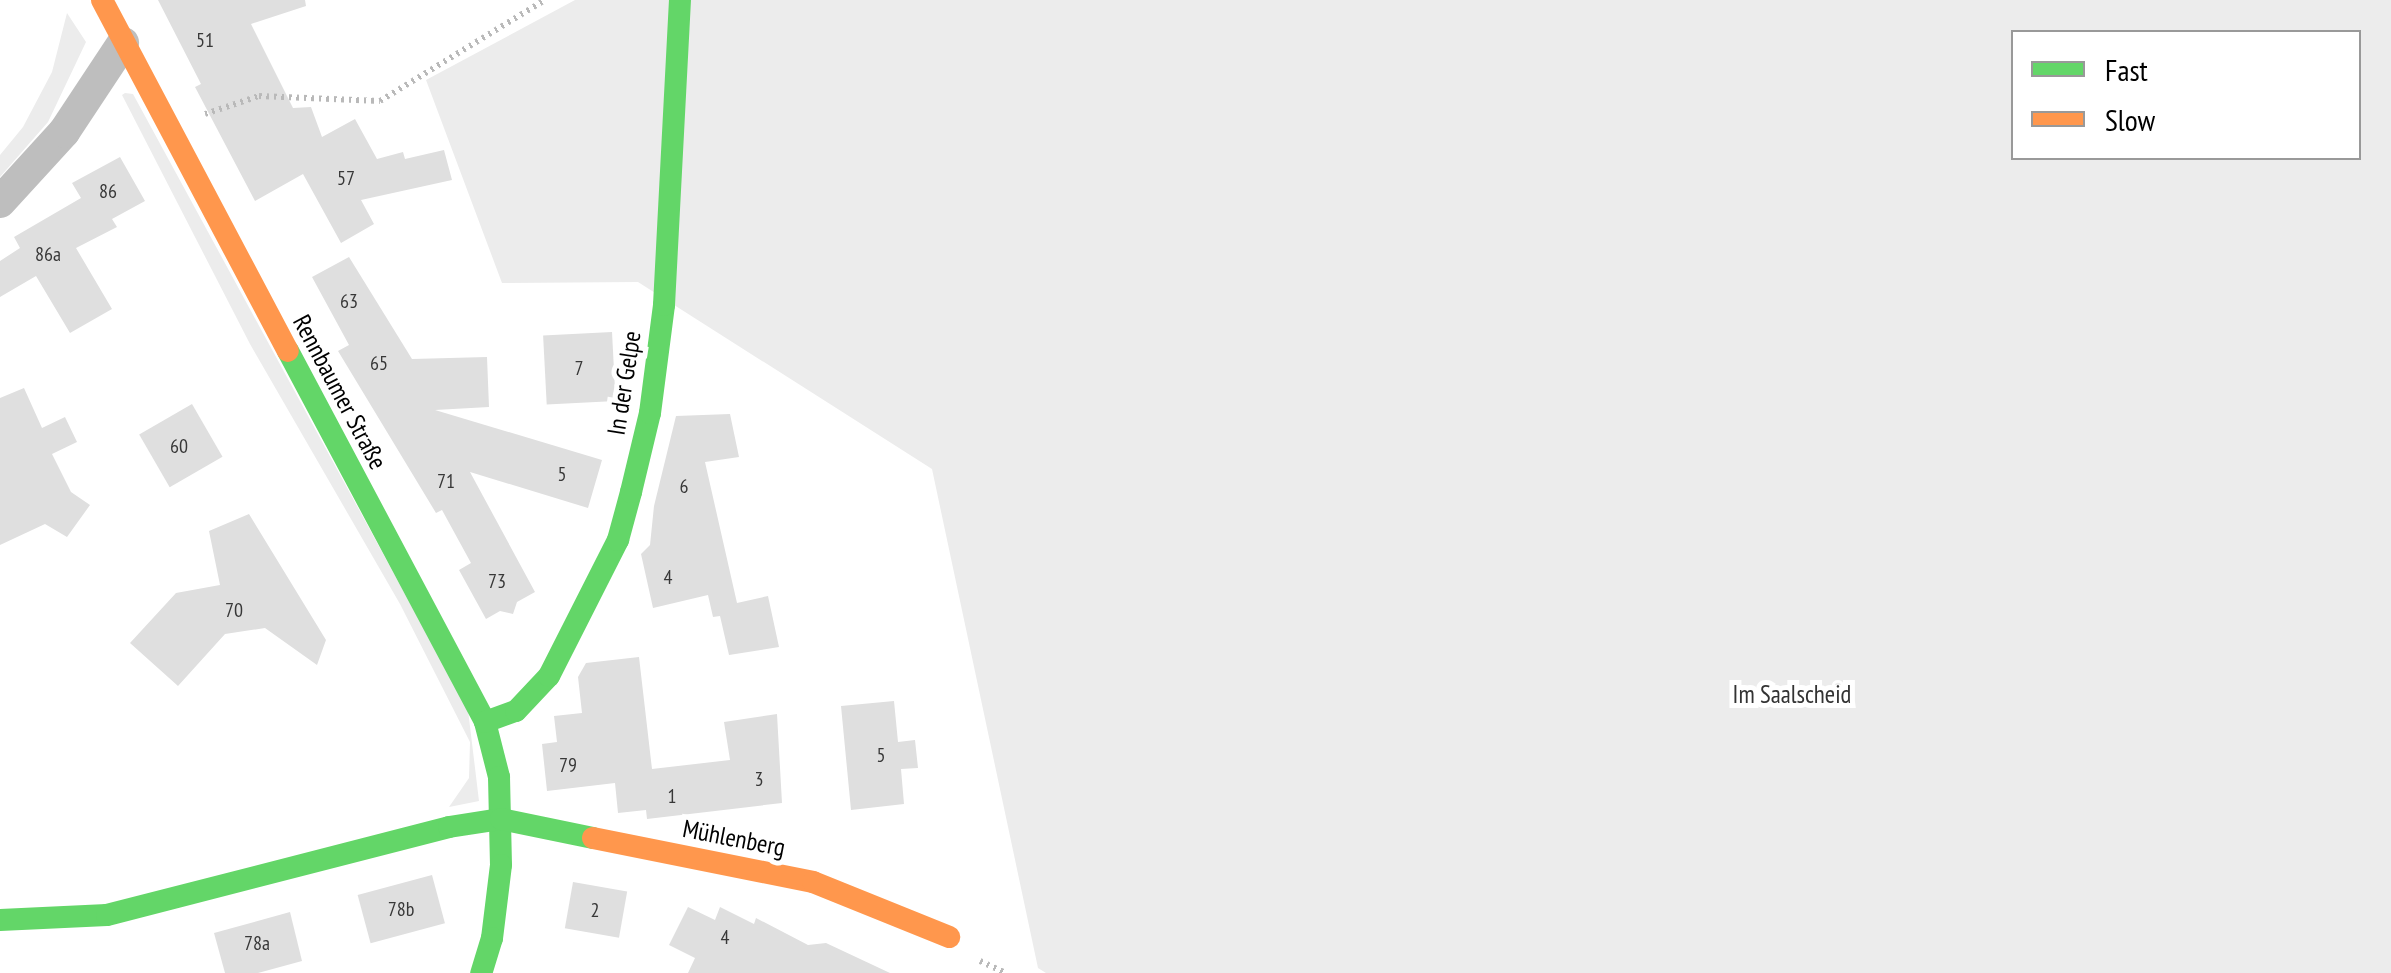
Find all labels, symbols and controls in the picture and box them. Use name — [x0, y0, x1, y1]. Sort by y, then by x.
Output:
house number: 51 — [196, 28, 214, 52]
legend — [2011, 30, 2361, 160]
text: Fast — [2105, 50, 2148, 89]
text: Slow — [2105, 100, 2155, 139]
house number: 57 — [337, 166, 355, 190]
house number: 86 — [99, 179, 117, 203]
house number: 86a — [35, 242, 61, 266]
house number: 63 — [340, 289, 358, 313]
street label: Rennbaumer Straße — [287, 310, 393, 474]
street label: In der Gelpe — [601, 329, 647, 437]
house number: 65 — [370, 351, 388, 375]
house number: 7 — [575, 356, 583, 380]
house number: 60 — [170, 434, 188, 458]
house number: 5 — [558, 462, 566, 486]
house number: 71 — [437, 469, 455, 493]
house number: 6 — [680, 474, 688, 498]
house number: 4 — [664, 565, 672, 589]
house number: 73 — [488, 569, 506, 593]
house number: 70 — [225, 598, 243, 622]
park label: Im Saalscheid — [1733, 679, 1851, 709]
house number: 5 — [877, 743, 885, 767]
house number: 79 — [559, 753, 577, 777]
house number: 3 — [755, 767, 763, 791]
house number: 1 — [668, 784, 676, 808]
street label: Mühlenberg — [680, 813, 788, 863]
house number: 78b — [388, 897, 414, 921]
house number: 2 — [591, 898, 599, 922]
house number: 4 — [721, 925, 729, 949]
house number: 78a — [244, 931, 270, 955]

